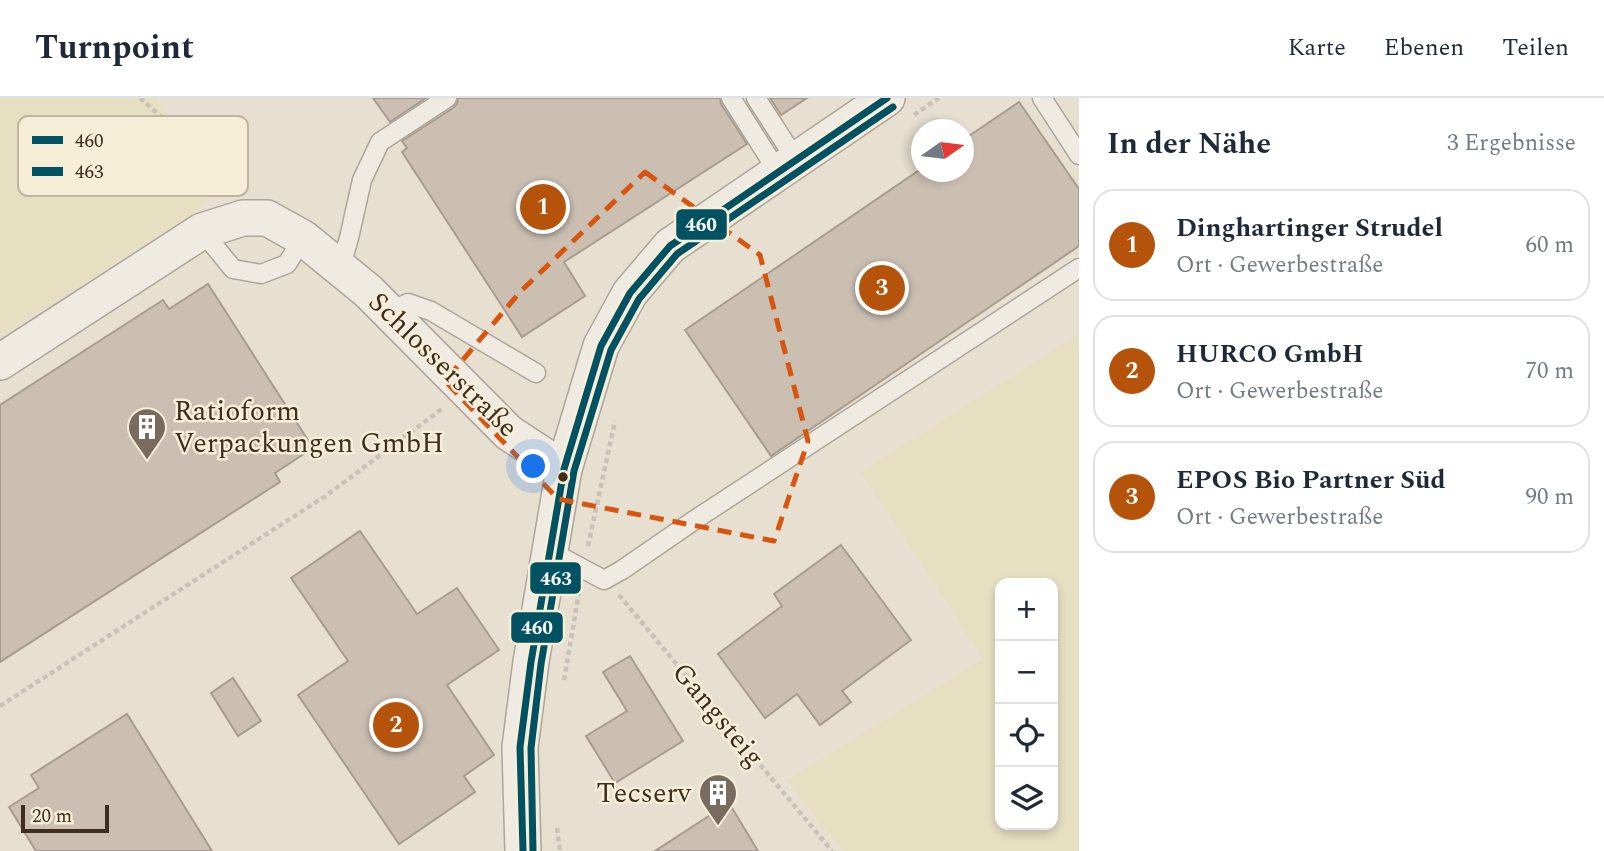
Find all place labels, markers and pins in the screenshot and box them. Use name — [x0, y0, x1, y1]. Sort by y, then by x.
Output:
pin: 1 — [520, 181, 566, 233]
pin: 3 — [859, 262, 905, 314]
place label: Ratioform Verpackungen GmbH — [174, 390, 444, 465]
building icon: Ratioform Verpackungen GmbH — [126, 406, 168, 461]
unlabelled marker — [556, 470, 570, 484]
pin: 2 — [373, 699, 419, 751]
place label: Tecserv — [596, 772, 693, 815]
building icon: Tecserv — [697, 772, 739, 827]

